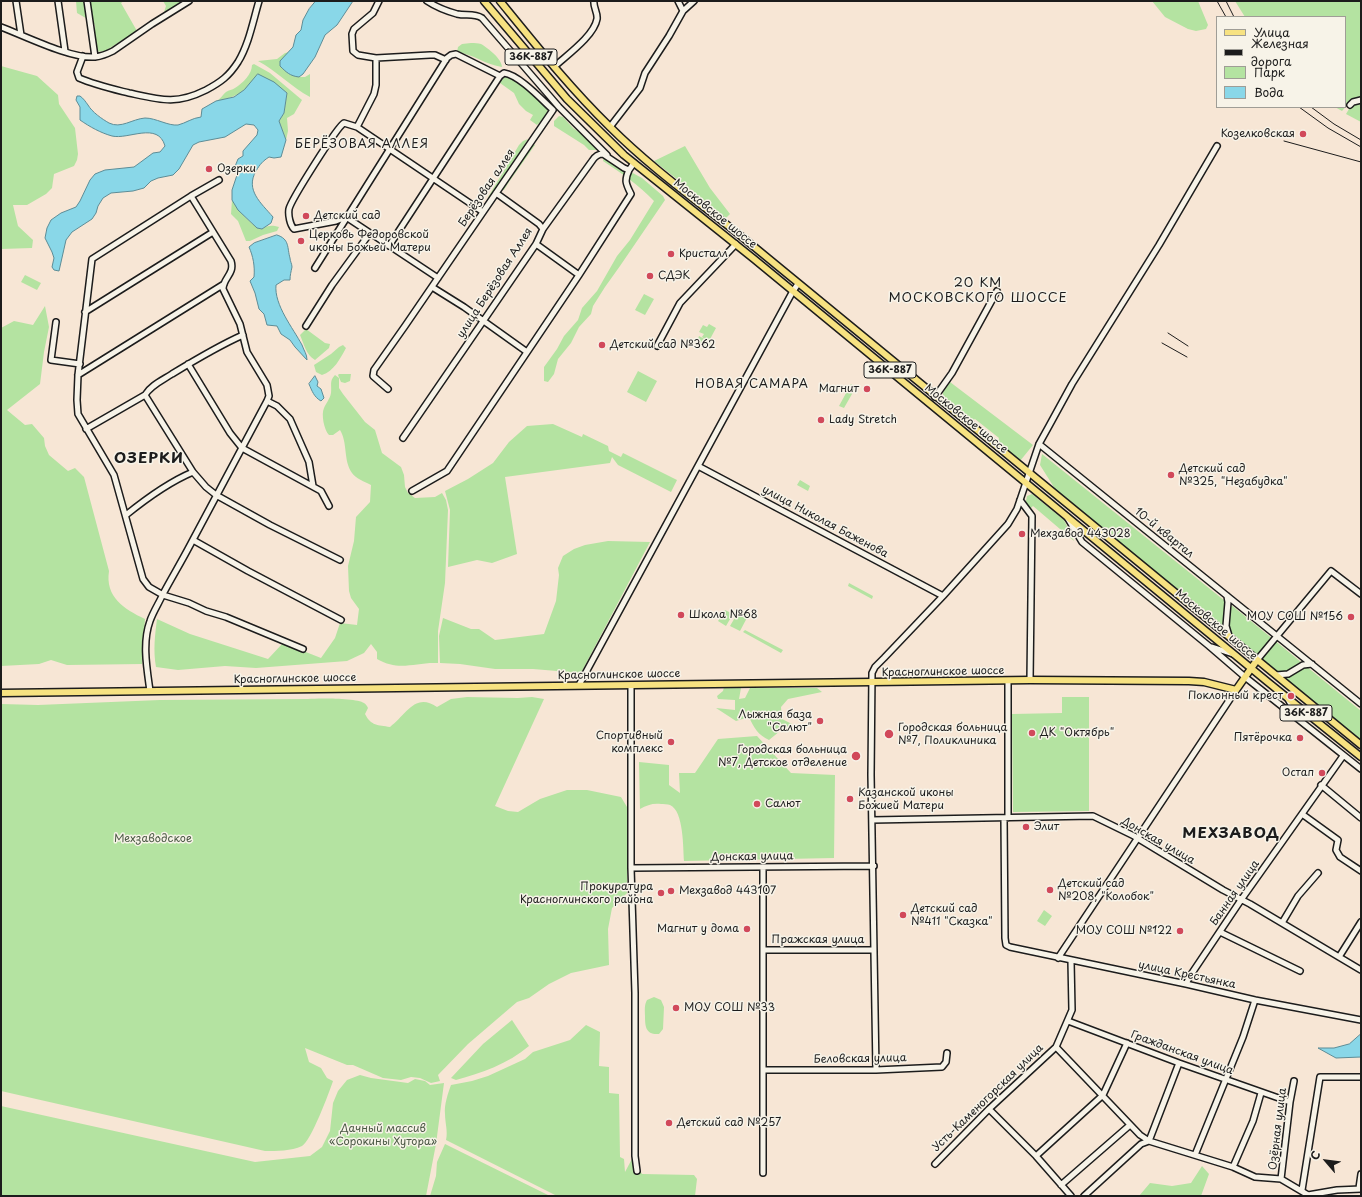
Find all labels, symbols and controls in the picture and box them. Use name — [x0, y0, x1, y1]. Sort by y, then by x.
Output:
legend — [1216, 16, 1346, 108]
text: Улица — [1254, 23, 1290, 41]
text: Железная дорога — [1251, 34, 1309, 70]
road number: 36К-887 — [505, 49, 557, 65]
text: Парк — [1254, 63, 1285, 81]
text: Вода — [1254, 83, 1284, 101]
place label: Козелковская — [1221, 127, 1295, 141]
marker: Козелковская — [1298, 129, 1308, 139]
district label: БЕРЁЗОВАЯ АЛЛЕЯ — [296, 138, 428, 152]
street label: Берёзовая аллея — [456, 147, 518, 229]
place label: Озерки — [217, 162, 256, 176]
marker: Озерки — [204, 164, 214, 174]
street label: Московское шоссе — [671, 176, 759, 252]
place label: Детский сад — [314, 209, 380, 223]
marker: Детский сад — [301, 211, 311, 221]
street label: улица Берёзовая Аллея — [454, 225, 536, 341]
place label: Церковь Федоровской иконы Божьей Матери — [309, 228, 431, 254]
marker: Церковь Федоровской иконы Божьей Матери — [296, 236, 306, 246]
place label: Кристалл — [679, 247, 728, 261]
marker: Кристалл — [666, 249, 676, 259]
place label: СДЭК — [658, 269, 690, 283]
marker: СДЭК — [645, 271, 655, 281]
district label: 20 КМ МОСКОВСКОГО ШОССЕ — [889, 275, 1067, 306]
place label: Детский сад №362 — [610, 338, 715, 352]
marker: Детский сад №362 — [597, 340, 607, 350]
road number: 36К-887 — [864, 362, 916, 378]
district label: НОВАЯ САМАРА — [695, 378, 809, 392]
street label: Московское шоссе — [922, 381, 1010, 457]
place label: Магнит — [819, 382, 859, 396]
marker: Магнит — [862, 384, 872, 394]
place label: Lady Stretch — [829, 413, 897, 427]
marker: Lady Stretch — [816, 415, 826, 425]
district label: ОЗЕРКИ — [115, 450, 183, 468]
place label: Детский сад №325, "Незабудка" — [1179, 462, 1288, 488]
marker: Детский сад №325, "Незабудка" — [1166, 470, 1176, 480]
street label: улица Николая Баженова — [760, 483, 890, 561]
street label: 10-й квартал — [1132, 505, 1196, 561]
place label: Мехзавод 443028 — [1030, 527, 1131, 541]
marker: Мехзавод 443028 — [1017, 529, 1027, 539]
street label: Московское шоссе — [1172, 587, 1260, 663]
place label: Школа №68 — [689, 608, 758, 622]
marker: Школа №68 — [676, 610, 686, 620]
place label: МОУ СОШ №156 — [1247, 610, 1343, 624]
marker: МОУ СОШ №156 — [1346, 612, 1356, 622]
street label: Красноглинское шоссе — [882, 664, 1004, 680]
street label: Красноглинское шоссе — [558, 667, 680, 683]
street label: Красноглинское шоссе — [234, 671, 356, 687]
place label: Поклонный крест — [1188, 689, 1283, 703]
marker: Поклонный крест — [1286, 691, 1296, 701]
road number: 36К-887 — [1280, 705, 1332, 721]
place label: Лыжная база "Салют" — [738, 708, 812, 734]
marker: Лыжная база "Салют" — [815, 716, 825, 726]
place label: Городская больница №7, Поликлиника — [898, 721, 1007, 747]
place label: ДК "Октябрь" — [1040, 726, 1114, 740]
marker: Городская больница №7, Поликлиника — [883, 728, 895, 740]
marker: ДК "Октябрь" — [1027, 728, 1037, 738]
place label: Спортивный комплекс — [596, 729, 663, 755]
place label: Пятёрочка — [1234, 731, 1292, 745]
marker: Пятёрочка — [1295, 733, 1305, 743]
marker: Спортивный комплекс — [666, 737, 676, 747]
place label: Городская больница №7, Детское отделение — [718, 743, 847, 769]
marker: Городская больница №7, Детское отделение — [850, 750, 862, 762]
place label: Остап — [1282, 766, 1314, 780]
marker: Остап — [1317, 768, 1327, 778]
place label: Казанской иконы Божией Матери — [858, 786, 954, 812]
marker: Казанской иконы Божией Матери — [845, 794, 855, 804]
place label: Салют — [765, 797, 801, 811]
marker: Салют — [752, 799, 762, 809]
street label: Донская улица — [1119, 815, 1197, 867]
place label: Элит — [1034, 820, 1059, 834]
marker: Элит — [1021, 822, 1031, 832]
district label: МЕХЗАВОД — [1183, 825, 1279, 843]
park label: Мехзаводское — [114, 832, 192, 846]
street label: Донская улица — [711, 850, 793, 864]
street label: Банная улица — [1208, 858, 1262, 928]
place label: Детский сад №208, "Колобок" — [1058, 877, 1154, 903]
place label: Прокуратура Красноглинского района — [520, 880, 653, 906]
place label: Мехзавод 443107 — [679, 884, 776, 898]
marker: Детский сад №208, "Колобок" — [1045, 885, 1055, 895]
marker: Мехзавод 443107 — [666, 886, 676, 896]
marker: Прокуратура Красноглинского района — [656, 888, 666, 898]
place label: Детский сад №411 "Сказка" — [911, 902, 993, 928]
marker: Детский сад №411 "Сказка" — [898, 910, 908, 920]
place label: Магнит у дома — [657, 922, 739, 936]
marker: Магнит у дома — [742, 924, 752, 934]
place label: МОУ СОШ №122 — [1076, 924, 1172, 938]
marker: МОУ СОШ №122 — [1175, 926, 1185, 936]
street label: Пражская улица — [772, 933, 864, 947]
street label: улица Крестьянка — [1137, 958, 1237, 992]
place label: МОУ СОШ №33 — [684, 1001, 775, 1015]
marker: МОУ СОШ №33 — [671, 1003, 681, 1013]
street label: Гражданская улица — [1129, 1028, 1235, 1078]
street label: Усть-Каменогорская улица — [930, 1041, 1046, 1155]
street label: Беловская улица — [813, 1052, 907, 1066]
street label: Озёрная улица — [1266, 1087, 1290, 1171]
place label: Детский сад №257 — [677, 1116, 781, 1130]
marker: Детский сад №257 — [664, 1118, 674, 1128]
park label: Дачный массив «Сорокины Хутора» — [329, 1122, 437, 1148]
north arrow — [1306, 1141, 1346, 1181]
text: С — [1306, 1147, 1324, 1163]

